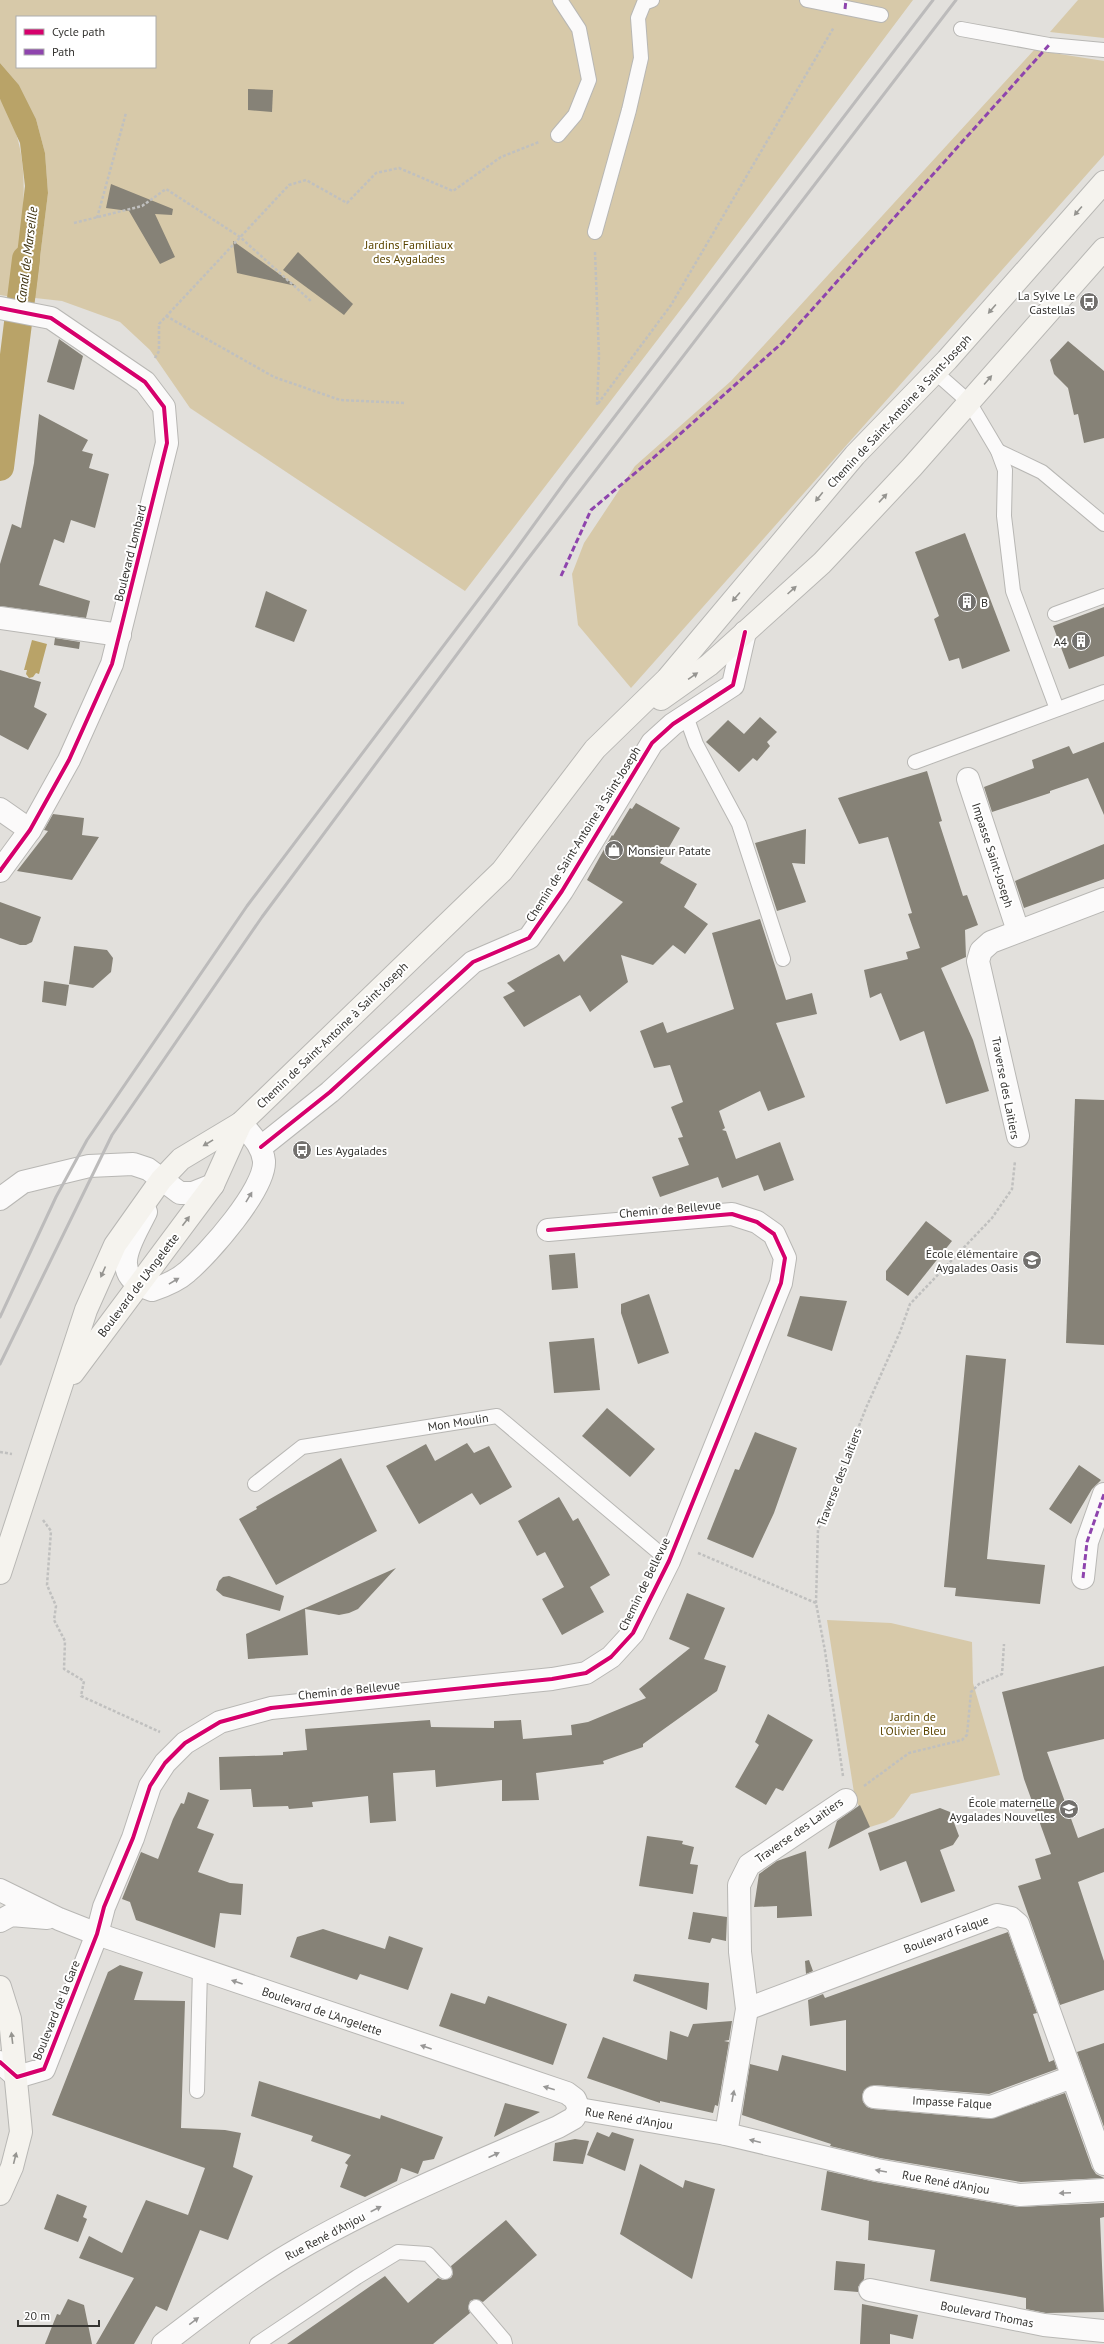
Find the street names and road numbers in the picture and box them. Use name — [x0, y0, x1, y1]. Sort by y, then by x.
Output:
street label: Chemin de Saint-Antoine à Saint-Joseph — [824, 331, 974, 491]
street label: Boulevard Lombard — [111, 503, 149, 603]
street label: Chemin de Saint-Antoine à Saint-Joseph — [522, 743, 644, 925]
street label: Impasse Saint-Joseph — [969, 801, 1017, 909]
street label: Chemin de Saint-Antoine à Saint-Joseph — [253, 959, 411, 1111]
street label: Traverse des Laitiers — [989, 1035, 1023, 1141]
street label: Chemin de Bellevue — [618, 1197, 722, 1221]
street label: Boulevard de L'Angelette — [94, 1230, 182, 1340]
street label: Mon Moulin — [427, 1410, 489, 1434]
street label: Traverse des Laitiers — [813, 1426, 865, 1528]
street label: Chemin de Bellevue — [615, 1535, 673, 1633]
street label: Chemin de Bellevue — [297, 1677, 401, 1703]
street label: Traverse des Laitiers — [752, 1794, 846, 1866]
street label: Boulevard Falque — [901, 1912, 991, 1956]
street label: Boulevard de la Gare — [29, 1958, 83, 2062]
street label: Boulevard de L'Angelette — [260, 1983, 384, 2039]
street label: Impasse Falque — [912, 2092, 992, 2112]
street label: Rue René d'Anjou — [584, 2104, 674, 2132]
street label: Rue René d'Anjou — [901, 2167, 991, 2197]
street label: Rue René d'Anjou — [282, 2209, 368, 2263]
street label: Boulevard Thomas — [939, 2298, 1035, 2330]

